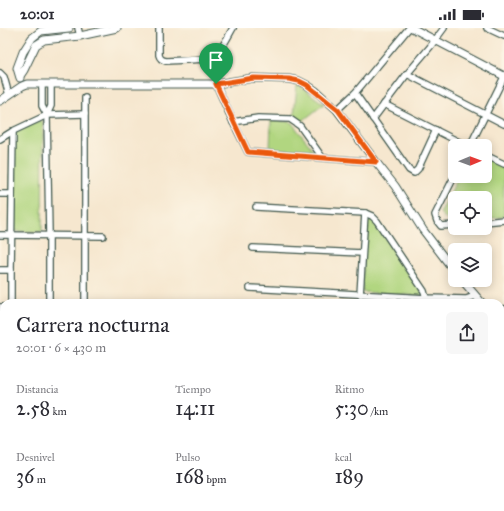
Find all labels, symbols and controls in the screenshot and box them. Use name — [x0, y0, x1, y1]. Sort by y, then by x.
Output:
text: 20:01 — [20, 5, 54, 23]
pin — [199, 43, 233, 84]
icon: arrive — [205, 49, 227, 71]
north arrow — [448, 139, 492, 183]
map controls — [448, 139, 492, 287]
button: locate — [448, 191, 492, 235]
button: layers — [448, 243, 492, 287]
text: Carrera nocturna — [16, 311, 169, 338]
button: share — [446, 312, 488, 354]
text: 20:01 · 6 × 430 m — [16, 340, 106, 356]
text: Distancia — [16, 383, 59, 396]
text: Tiempo — [175, 383, 211, 396]
text: Ritmo — [335, 383, 364, 396]
text: 2.58 — [16, 396, 50, 420]
text: 14:11 — [175, 396, 215, 420]
text: 5:30 — [335, 396, 369, 420]
text: km — [50, 405, 67, 418]
text: /km — [369, 405, 388, 418]
text: Desnivel — [16, 451, 55, 464]
text: Pulso — [175, 451, 200, 464]
text: kcal — [335, 451, 352, 464]
text: 36 — [16, 464, 34, 488]
text: 168 — [175, 464, 204, 488]
text: 189 — [335, 464, 364, 488]
text: m — [34, 473, 46, 486]
text: bpm — [204, 473, 226, 486]

